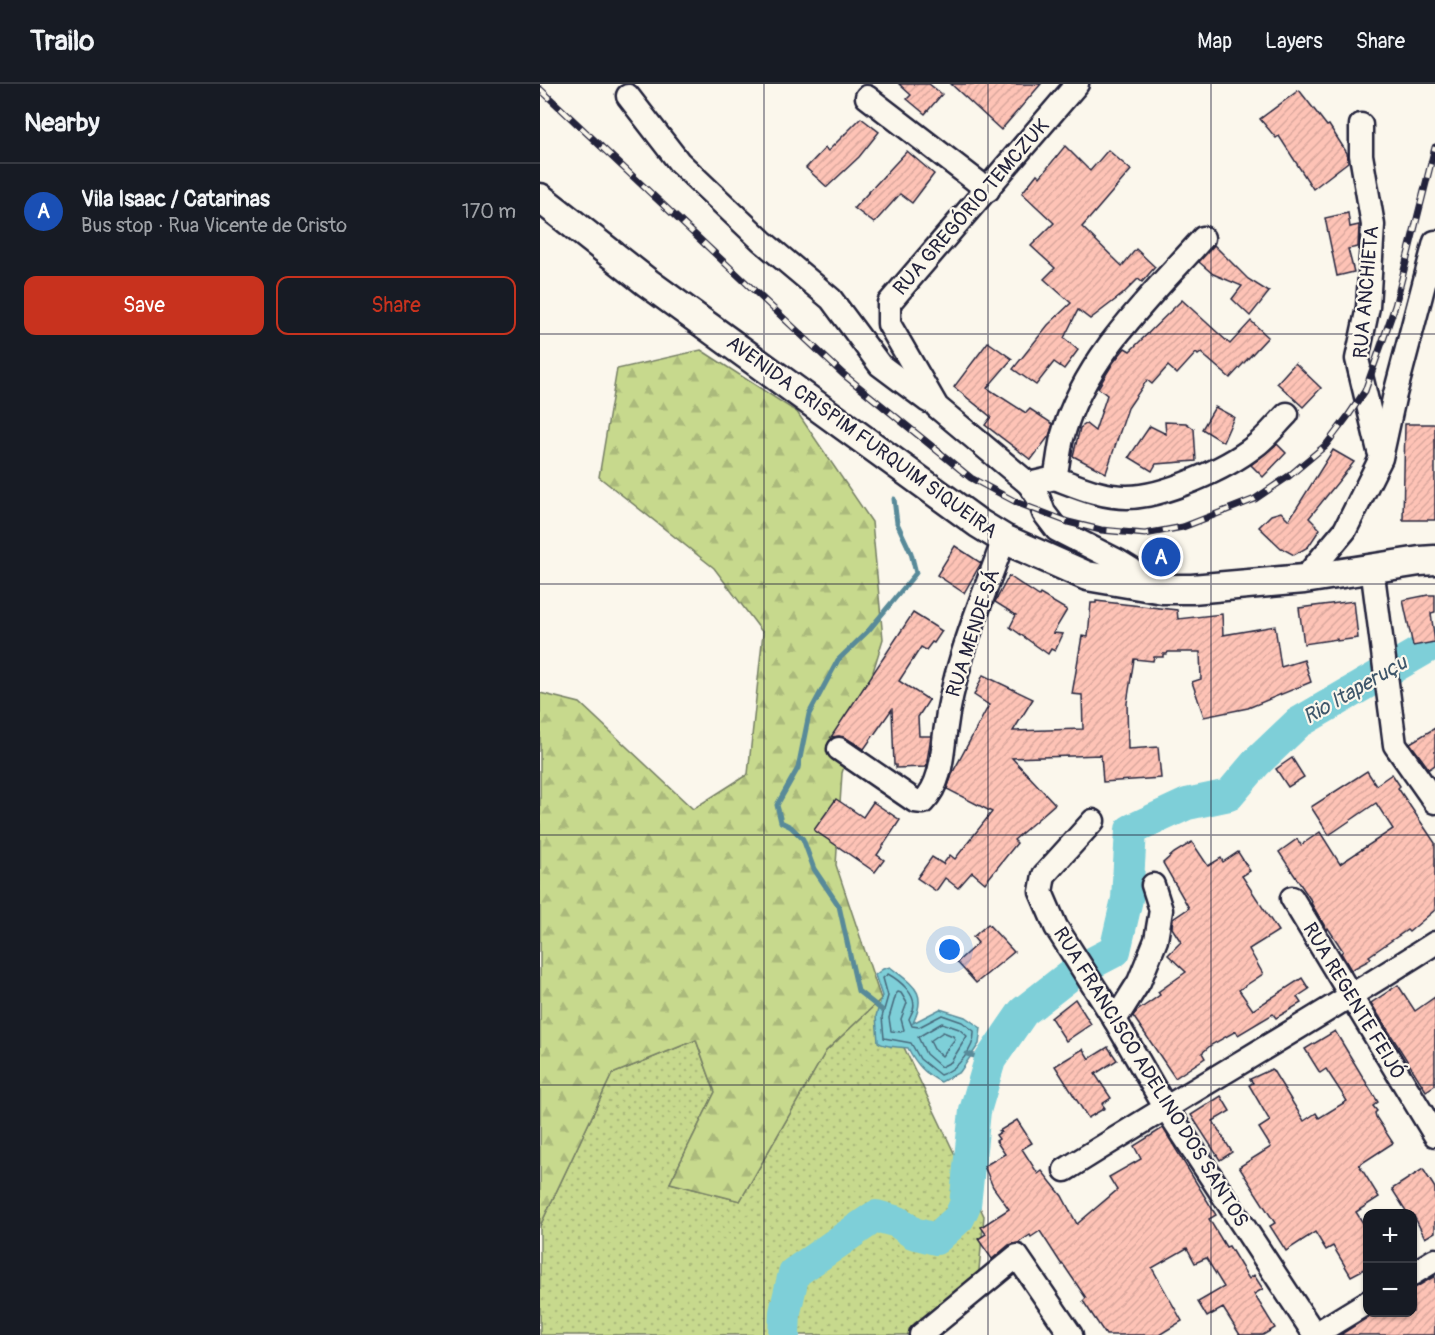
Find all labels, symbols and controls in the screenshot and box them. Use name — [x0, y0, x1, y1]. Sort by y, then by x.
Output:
text: Trailo — [30, 24, 94, 59]
text: Map — [1197, 28, 1232, 55]
text: Layers — [1265, 28, 1323, 55]
text: Share — [1356, 28, 1405, 55]
text: Nearby — [24, 107, 100, 139]
street label: RUA GREGÓRIO TEMCZUK — [888, 114, 1054, 300]
text: Vila Isaac / Catarinas — [81, 185, 270, 213]
text: A — [37, 199, 50, 224]
text: 170 m — [462, 199, 516, 224]
text: Bus stop · Rua Vicente de Cristo — [81, 213, 347, 238]
street label: RUA ANCHIETA — [1348, 225, 1384, 359]
button: Save — [24, 276, 264, 335]
button: Share — [276, 276, 516, 335]
street label: AVENIDA CRISPIM FURQUIM SIQUEIRA — [722, 330, 1002, 544]
pin: A — [1142, 534, 1180, 580]
street label: RUA MENDE SÁ — [941, 566, 1005, 700]
water label: Rio Itaperuçu — [1298, 649, 1413, 731]
street label: RUA REGENTE FEIJÓ — [1297, 918, 1411, 1084]
street label: RUA FRANCISCO ADELINO DOS SANTOS — [1048, 922, 1254, 1232]
your location — [935, 935, 964, 964]
map controls — [1363, 1209, 1417, 1317]
button: + — [1363, 1209, 1417, 1263]
button: − — [1363, 1263, 1417, 1317]

